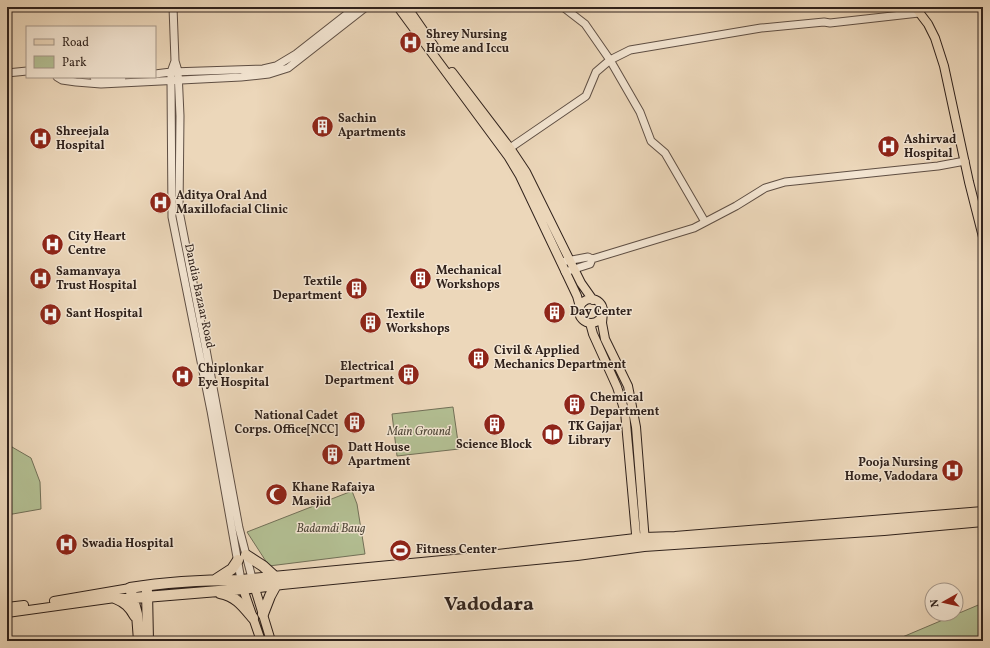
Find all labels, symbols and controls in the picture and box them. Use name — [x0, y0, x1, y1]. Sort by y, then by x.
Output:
legend — [26, 26, 156, 78]
place label: Shrey Nursing Home and Iccu — [426, 27, 510, 57]
hospital icon: Shrey Nursing Home and Iccu — [398, 29, 424, 55]
text: Road — [62, 35, 89, 51]
text: Park — [62, 55, 87, 71]
place label: Sachin Apartments — [338, 111, 406, 141]
building icon: Sachin Apartments — [309, 113, 335, 139]
place label: Shreejala Hospital — [56, 124, 110, 154]
hospital icon: Shreejala Hospital — [27, 126, 53, 152]
place label: Ashirvad Hospital — [904, 132, 957, 162]
hospital icon: Ashirvad Hospital — [875, 134, 901, 160]
place label: Aditya Oral And Maxillofacial Clinic — [176, 188, 288, 218]
hospital icon: Aditya Oral And Maxillofacial Clinic — [147, 190, 173, 216]
place label: City Heart Centre — [68, 229, 126, 259]
hospital icon: City Heart Centre — [40, 231, 66, 257]
street label: Dandia Bazaar Road — [180, 242, 218, 350]
place label: Mechanical Workshops — [436, 263, 502, 293]
place label: Samanvaya Trust Hospital — [56, 264, 137, 294]
building icon: Mechanical Workshops — [408, 265, 434, 291]
hospital icon: Samanvaya Trust Hospital — [28, 266, 54, 292]
place label: Textile Department — [273, 274, 342, 304]
building icon: Textile Department — [344, 276, 370, 302]
building icon: Day Center — [542, 299, 568, 325]
hospital icon: Sant Hospital — [37, 301, 63, 327]
place label: Day Center — [570, 304, 632, 320]
place label: Sant Hospital — [66, 306, 143, 322]
place label: Textile Workshops — [386, 307, 450, 337]
building icon: Textile Workshops — [358, 309, 384, 335]
place label: Civil & Applied Mechanics Department — [494, 343, 626, 373]
building icon: Civil & Applied Mechanics Department — [466, 345, 492, 371]
place label: Electrical Department — [325, 359, 394, 389]
place label: Chiplonkar Eye Hospital — [198, 361, 269, 391]
building icon: Electrical Department — [396, 361, 422, 387]
hospital icon: Chiplonkar Eye Hospital — [170, 363, 196, 389]
place label: Chemical Department — [590, 390, 660, 420]
building icon: Chemical Department — [562, 392, 588, 418]
place label: National Cadet Corps. Office[NCC] — [234, 408, 338, 438]
building icon: National Cadet Corps. Office[NCC] — [341, 410, 367, 436]
building icon: Science Block — [481, 411, 507, 437]
place label: TK Gajjar Library — [568, 419, 622, 449]
library icon: TK Gajjar Library — [539, 421, 565, 447]
park label: Main Ground — [386, 424, 451, 440]
place label: Science Block — [456, 437, 533, 453]
place label: Datt House Apartment — [348, 440, 411, 470]
building icon: Datt House Apartment — [319, 442, 345, 468]
place label: Pooja Nursing Home, Vadodara — [845, 455, 938, 485]
hospital icon: Pooja Nursing Home, Vadodara — [940, 457, 966, 483]
place label: Khane Rafaiya Masjid — [292, 480, 375, 510]
mosque icon: Khane Rafaiya Masjid — [264, 482, 290, 508]
park label: Badamdi Baug — [297, 521, 365, 537]
hospital icon: Swadia Hospital — [54, 531, 80, 557]
place label: Swadia Hospital — [82, 536, 174, 552]
sports icon: Fitness Center — [388, 537, 414, 563]
place label: Fitness Center — [416, 542, 497, 558]
north arrow — [924, 582, 964, 622]
district label: Vadodara — [444, 591, 534, 619]
text: N — [928, 598, 944, 608]

